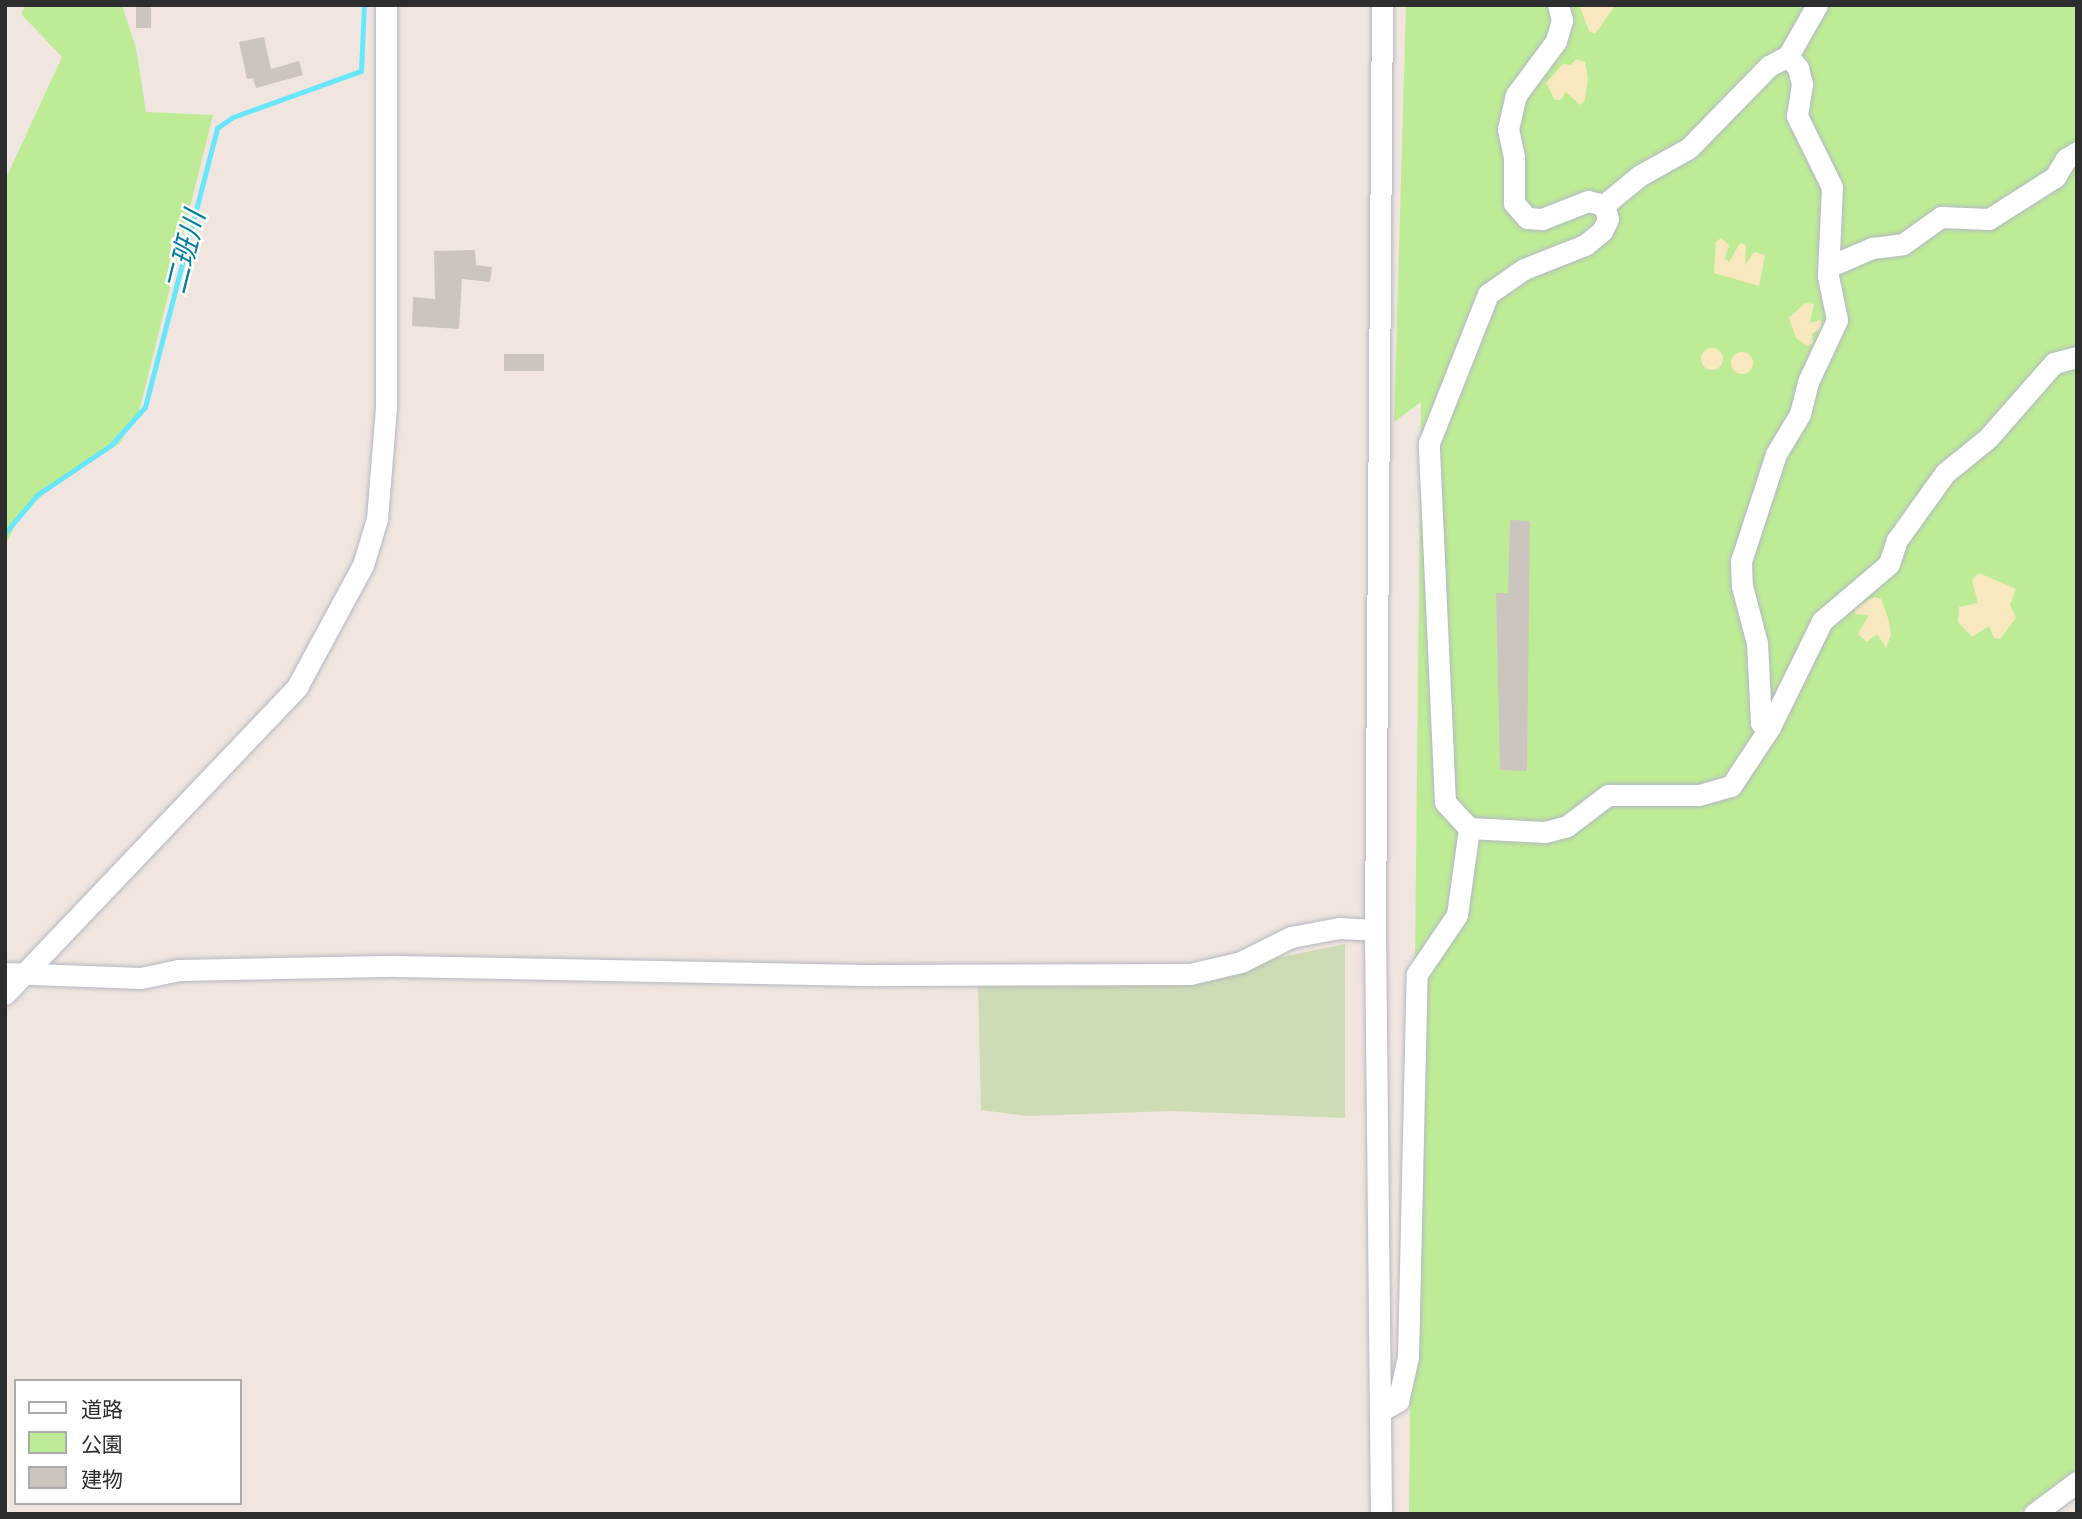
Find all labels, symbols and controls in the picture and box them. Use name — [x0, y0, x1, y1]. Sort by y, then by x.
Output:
water label: 二班川 — [159, 207, 211, 297]
legend — [14, 1379, 242, 1505]
text: 道路 — [81, 1396, 123, 1423]
text: 公園 — [81, 1431, 123, 1458]
text: 建物 — [81, 1466, 123, 1493]

